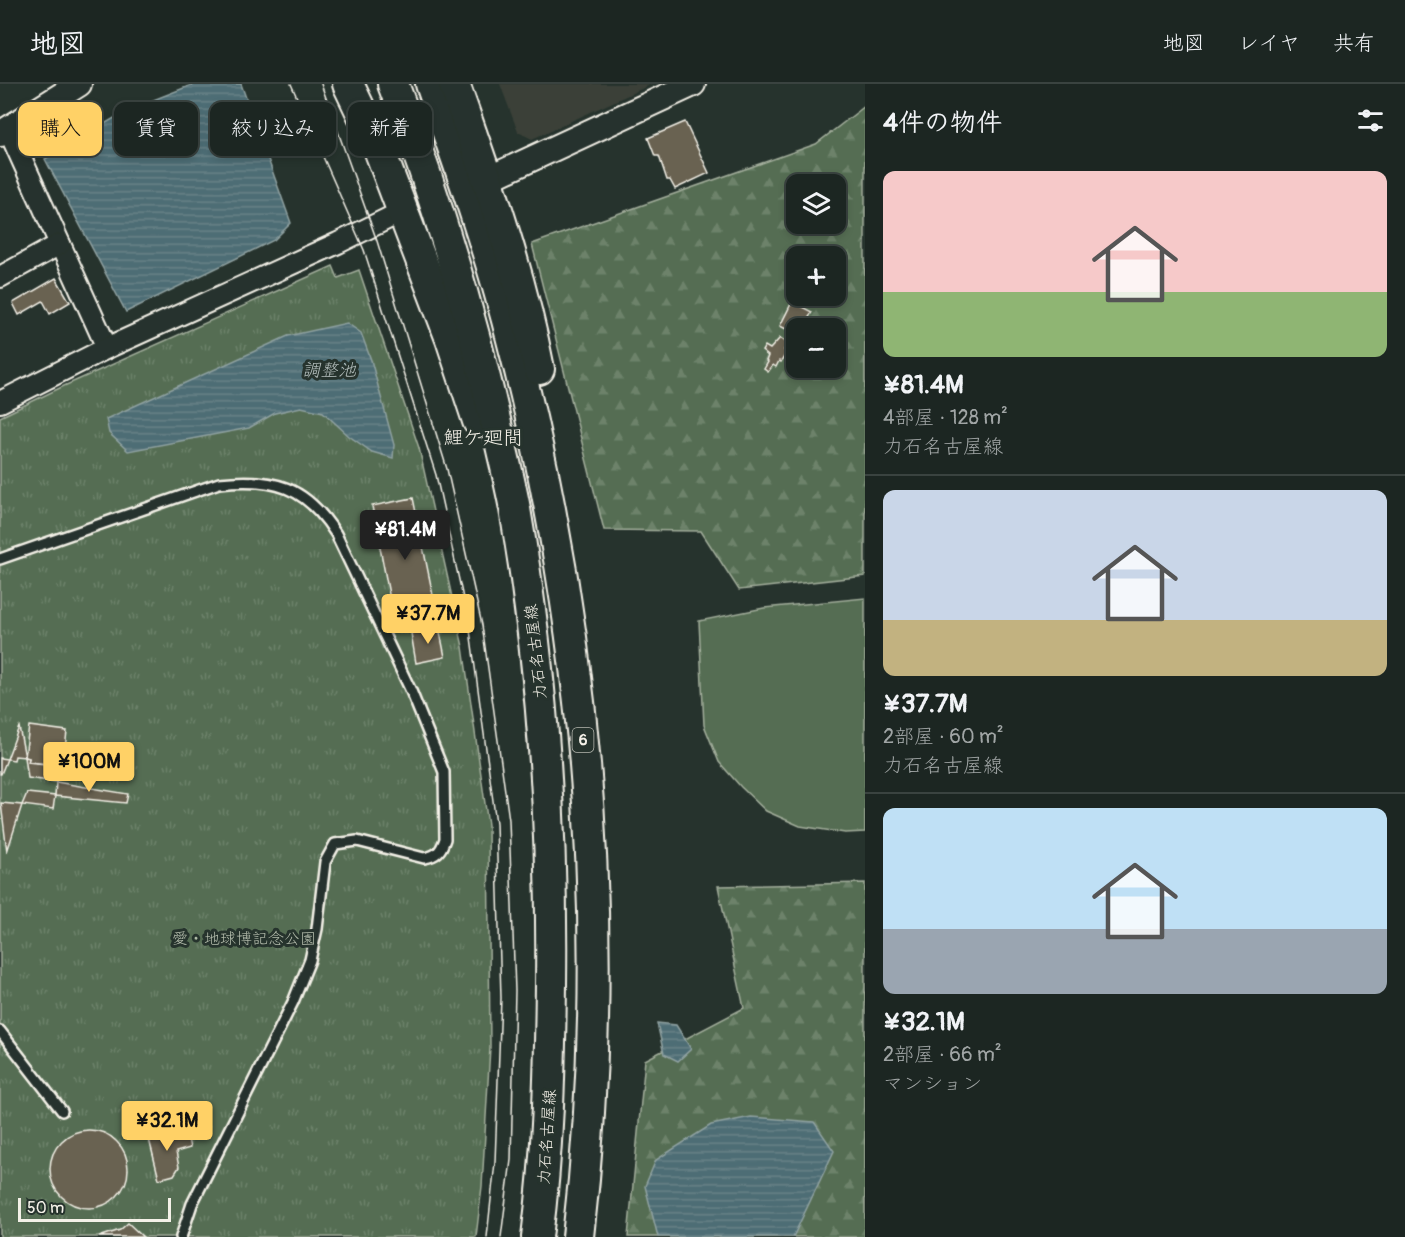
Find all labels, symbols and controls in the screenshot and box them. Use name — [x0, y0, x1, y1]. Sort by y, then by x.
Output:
text: 地図 — [30, 27, 86, 62]
text: 地図 — [1163, 30, 1205, 57]
text: レイヤ — [1238, 30, 1300, 57]
text: 共有 — [1333, 30, 1375, 57]
chip: 購入 — [18, 102, 102, 156]
chip: 賃貸 — [114, 102, 198, 156]
chip: 絞り込み — [210, 102, 336, 156]
chip: 新着 — [348, 102, 432, 156]
icon: filters — [1354, 104, 1387, 137]
text: 4件の物件 — [883, 107, 1002, 139]
map controls — [786, 174, 846, 378]
button: layers — [786, 174, 846, 234]
icon: home — [1081, 210, 1189, 318]
button: + — [786, 246, 846, 306]
button: − — [786, 318, 846, 378]
water label: 調整池 — [302, 359, 357, 382]
text: ¥81.4M — [883, 369, 964, 401]
text: 4部屋 · 128 m² — [883, 405, 1008, 430]
district label: 鯉ケ廻間 — [443, 425, 523, 450]
text: 力石名古屋線 — [883, 434, 1003, 459]
pin: ¥81.4M — [356, 510, 454, 561]
text: ¥81.4M — [374, 517, 436, 542]
icon: home — [1081, 529, 1189, 637]
pin: ¥37.7M — [379, 594, 477, 645]
text: ¥37.7M — [396, 601, 460, 626]
street label: 力石名古屋線 — [521, 603, 551, 701]
text: ¥37.7M — [883, 688, 967, 720]
text: 2部屋 · 60 m² — [883, 724, 1004, 749]
road number: 6 — [572, 728, 594, 752]
pin: ¥100M — [47, 742, 131, 793]
text: ¥100M — [57, 749, 121, 774]
text: 力石名古屋線 — [883, 753, 1003, 778]
icon: home — [1081, 847, 1189, 955]
park label: 愛・地球博記念公園 — [172, 929, 316, 949]
text: ¥32.1M — [883, 1006, 965, 1038]
text: 2部屋 · 66 m² — [883, 1042, 1002, 1067]
text: マンション — [883, 1071, 982, 1096]
street label: 力石名古屋線 — [534, 1088, 560, 1186]
pin: ¥32.1M — [118, 1101, 216, 1152]
text: ¥32.1M — [136, 1108, 198, 1133]
scale bar — [18, 1195, 171, 1222]
text: 50 m — [27, 1198, 64, 1218]

